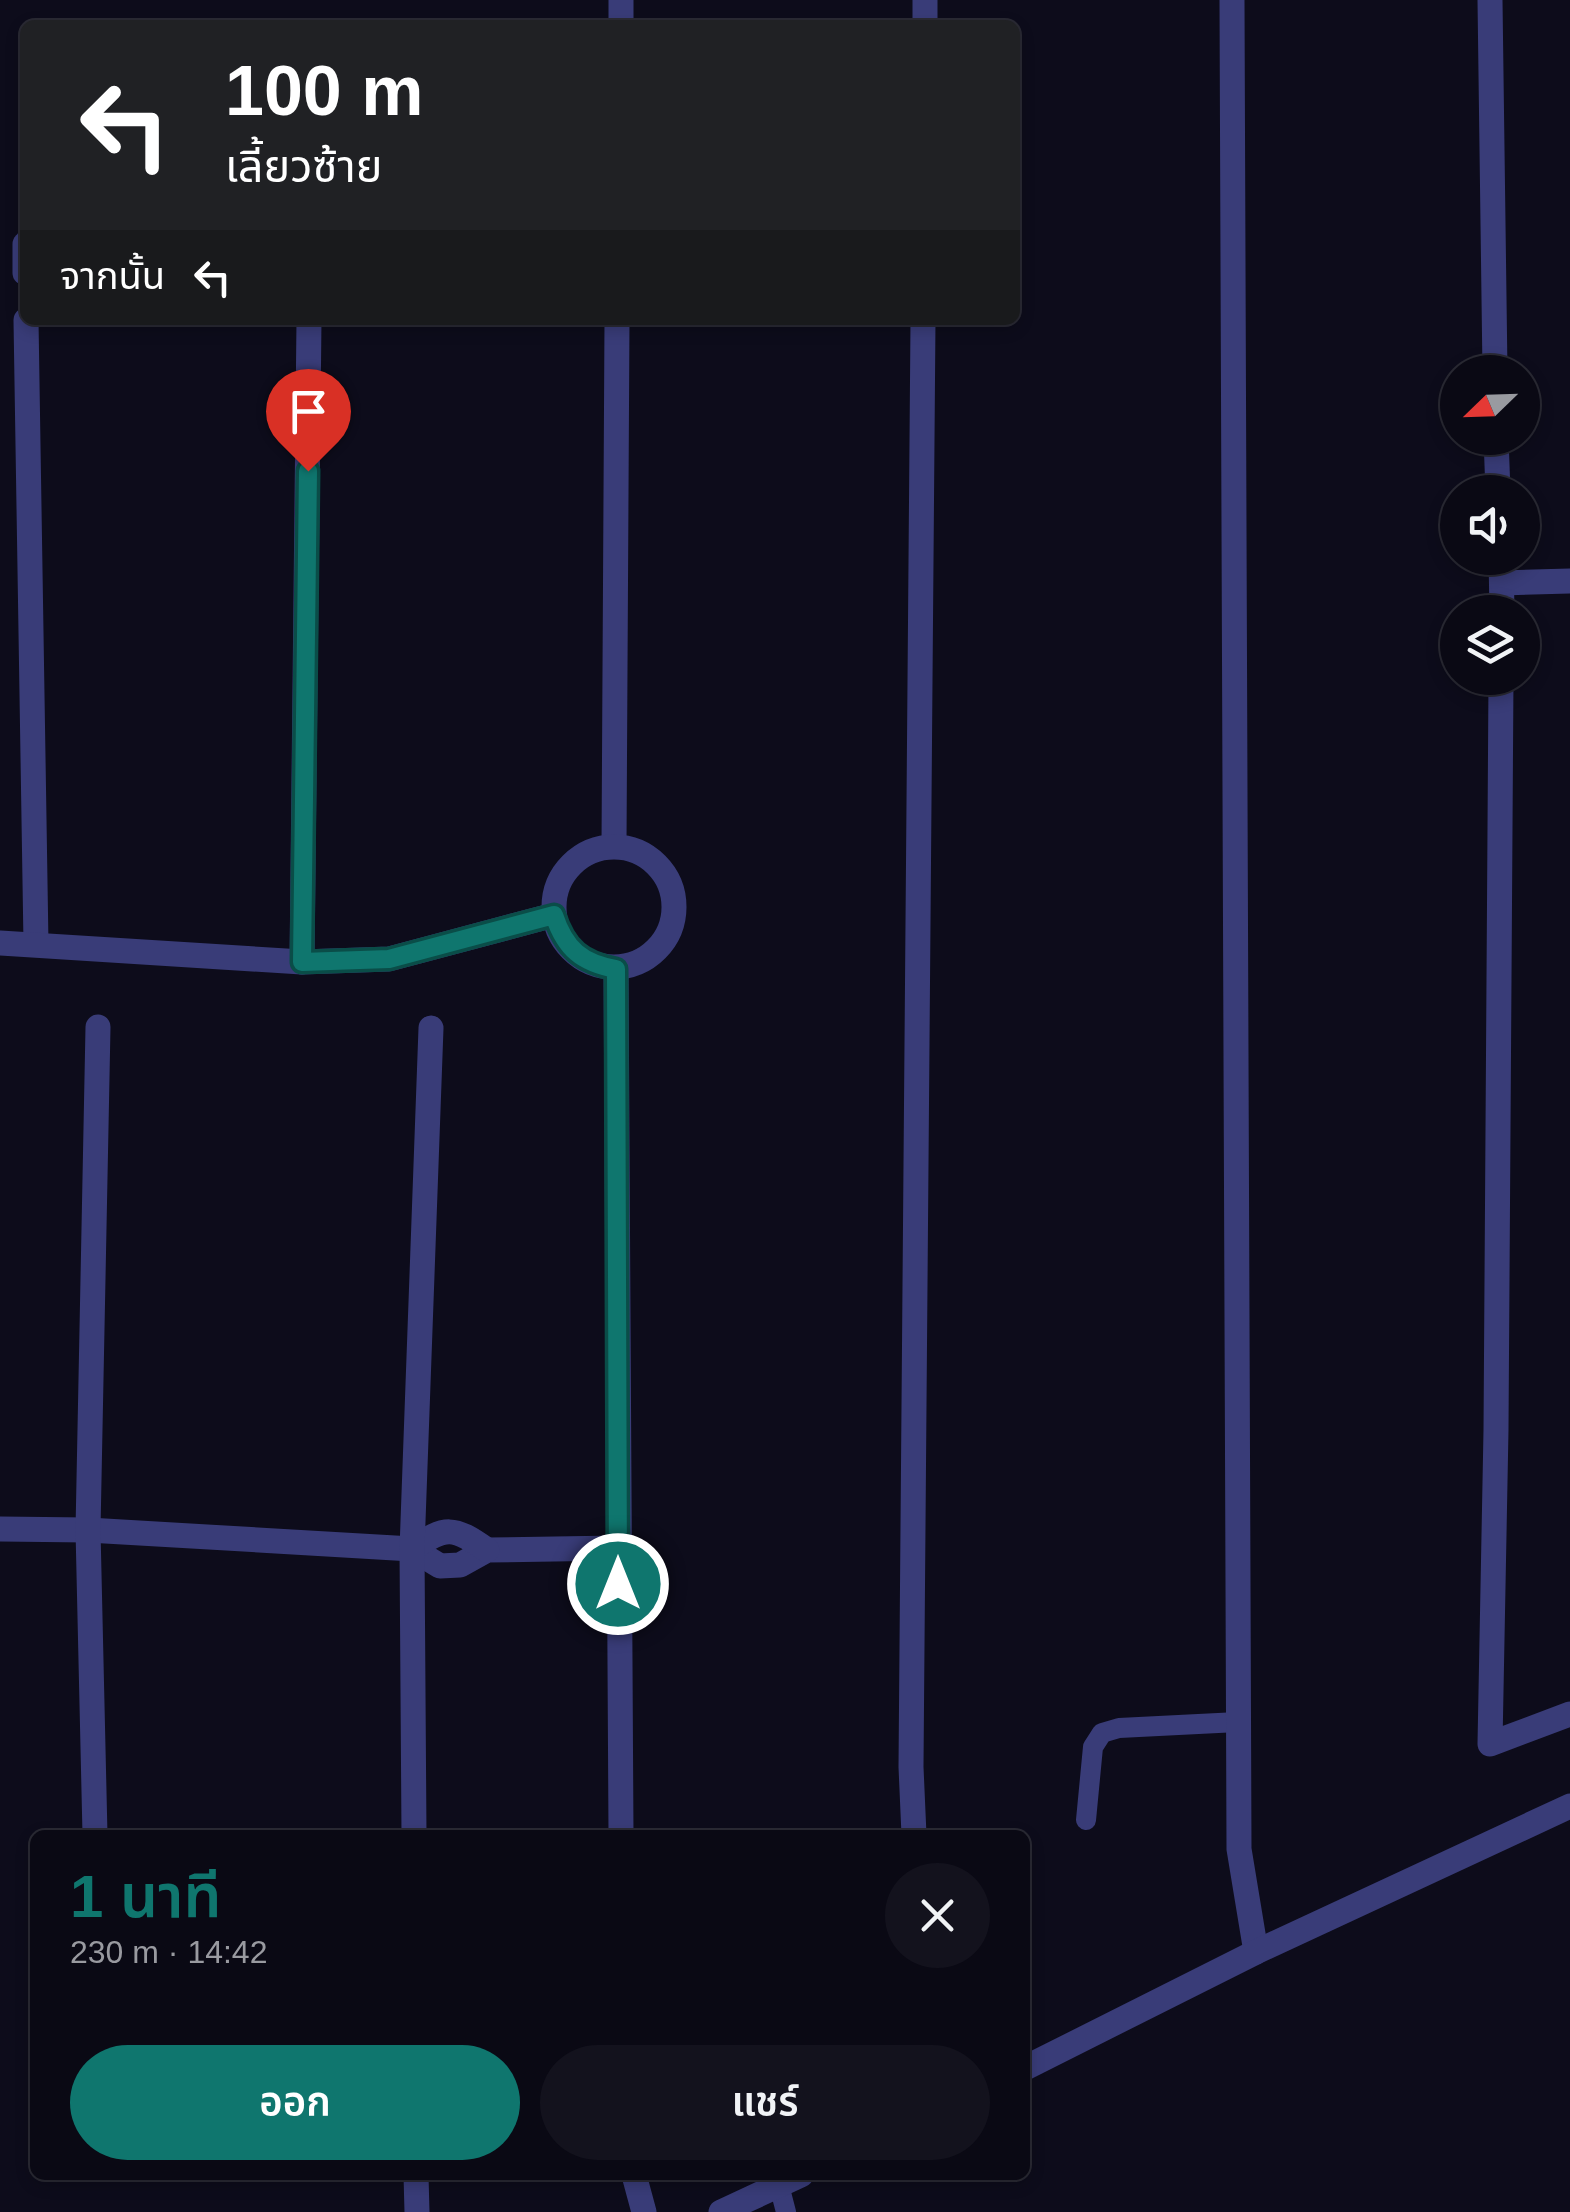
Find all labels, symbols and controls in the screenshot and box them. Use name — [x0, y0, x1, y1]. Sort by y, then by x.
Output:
text: 100 m — [225, 52, 423, 130]
icon: left — [60, 60, 190, 190]
text: เลี้ยวซ้าย — [225, 141, 382, 192]
icon: left — [185, 250, 240, 305]
text: จากนั้น — [60, 255, 165, 297]
north arrow — [1440, 355, 1540, 455]
map controls — [1440, 355, 1540, 695]
pin — [266, 369, 351, 472]
icon: arrive — [281, 384, 336, 439]
button: sound — [1440, 475, 1540, 575]
button: layers — [1440, 595, 1540, 695]
position arrow — [566, 1532, 670, 1636]
text: 1 นาที — [70, 1863, 221, 1930]
button: close — [885, 1863, 990, 1968]
text: 230 m · 14:42 — [70, 1934, 267, 1970]
button: ออก — [70, 2045, 520, 2160]
button: แชร์ — [540, 2045, 990, 2160]

